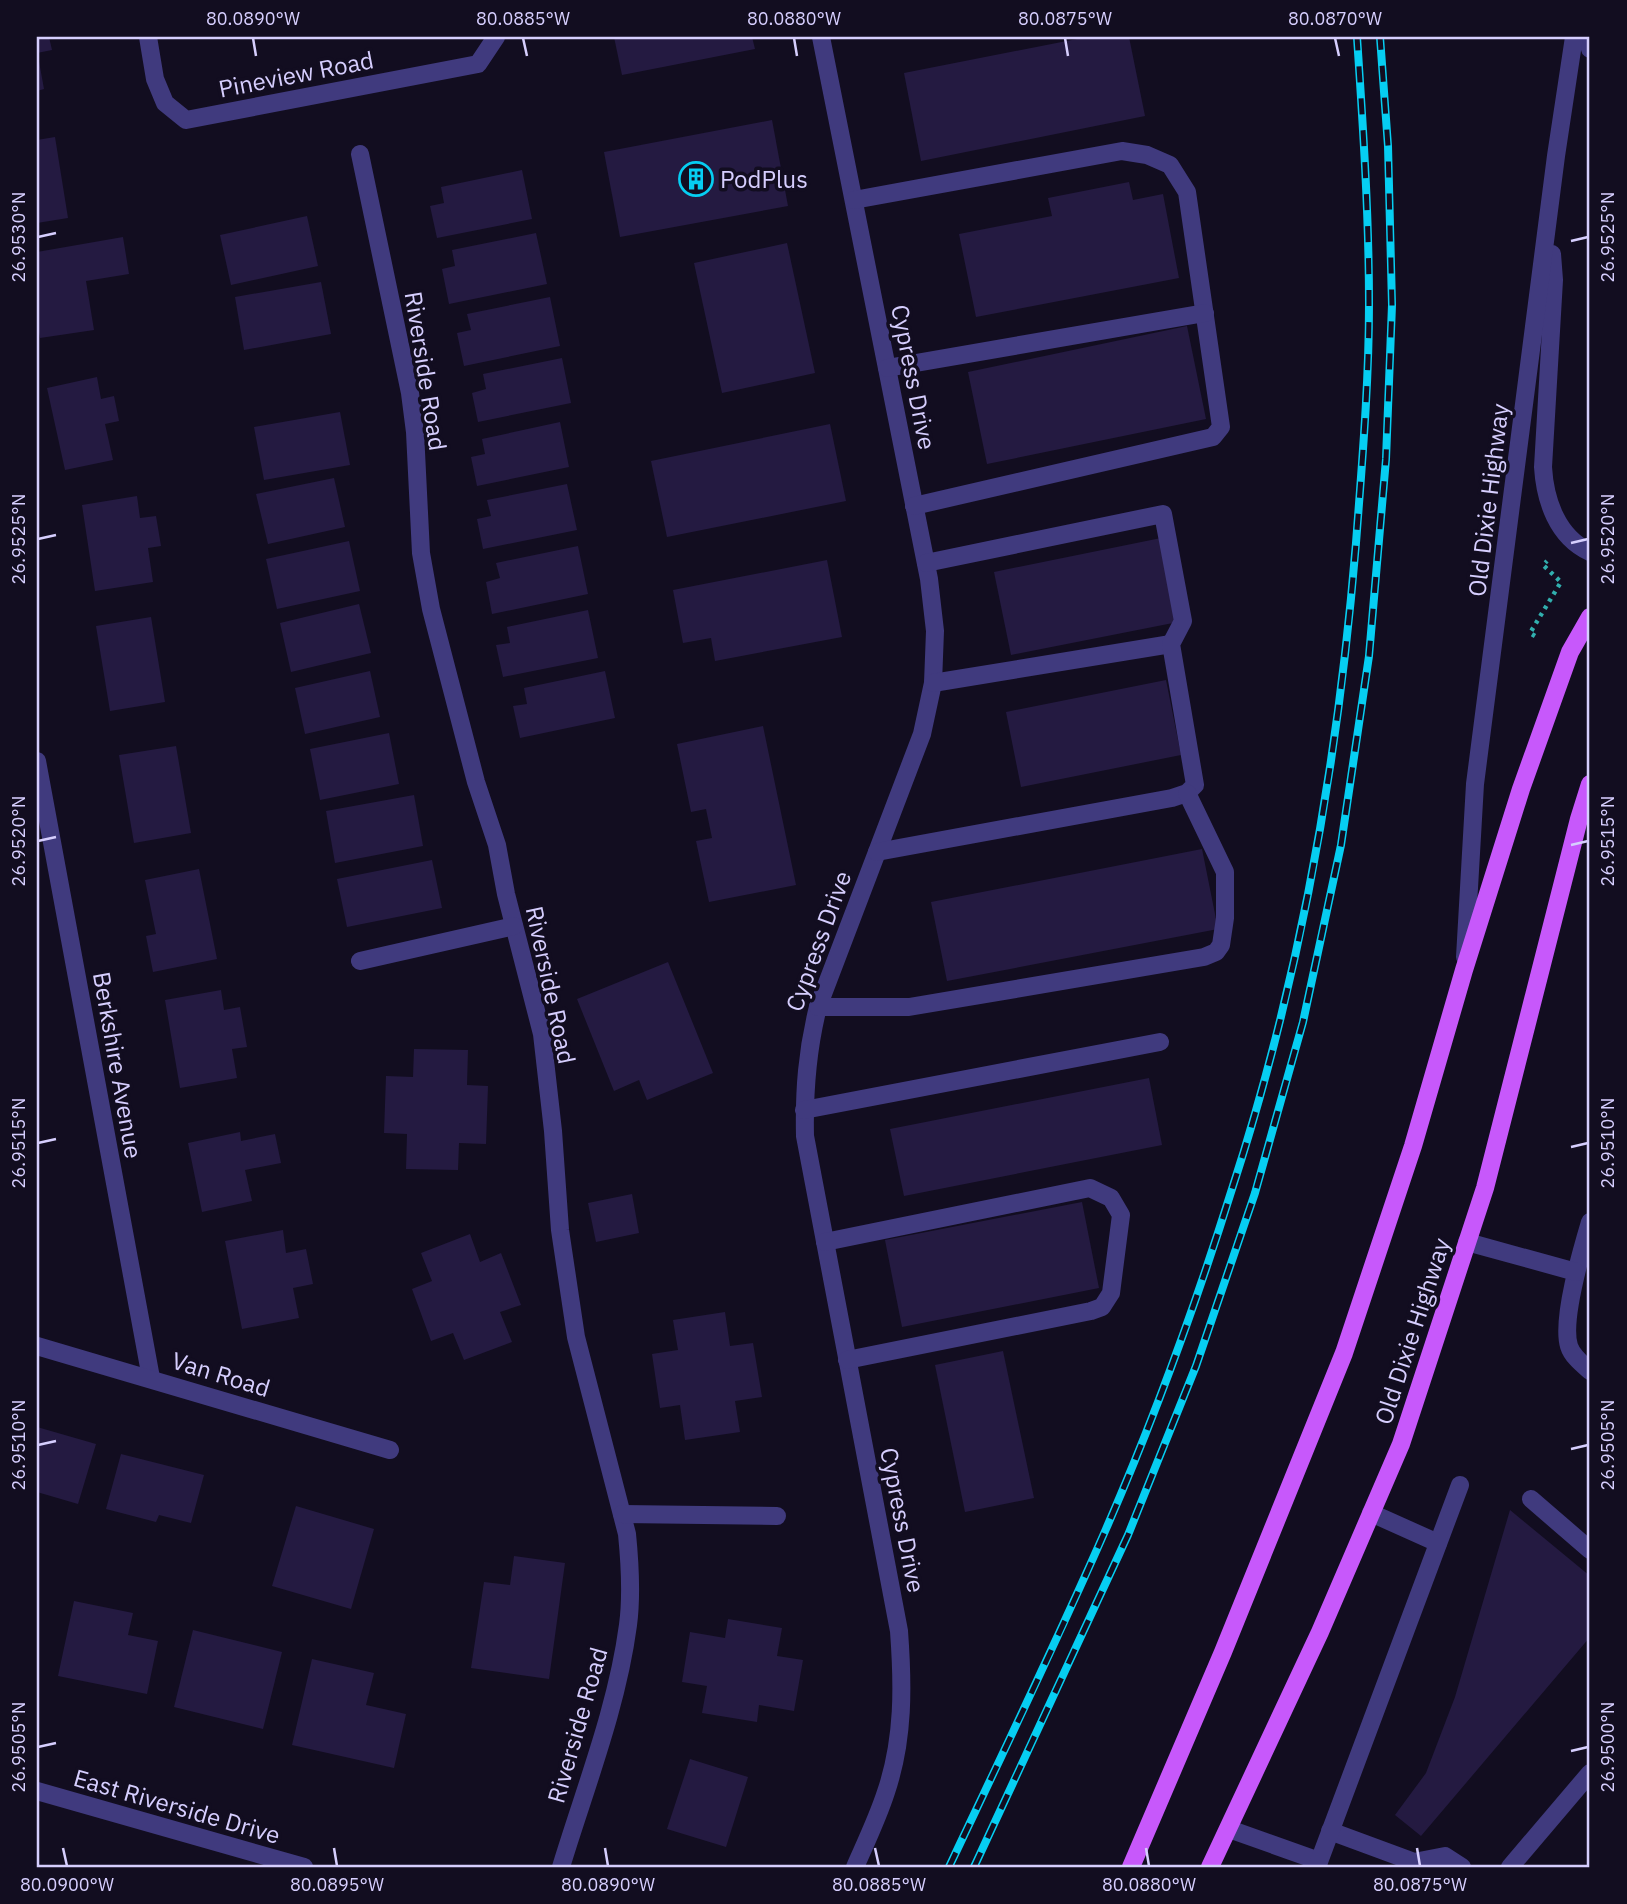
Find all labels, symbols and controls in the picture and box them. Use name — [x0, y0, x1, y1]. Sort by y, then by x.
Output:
text: 80.0890°W — [206, 7, 300, 30]
text: 80.0885°W — [476, 7, 570, 30]
text: 80.0880°W — [747, 7, 841, 30]
text: 80.0875°W — [1018, 7, 1112, 30]
text: 80.0870°W — [1288, 7, 1382, 30]
street label: Pineview Road — [216, 43, 376, 105]
building icon: PodPlus — [677, 160, 715, 198]
place label: PodPlus — [720, 163, 808, 195]
text: 26.9530°N — [7, 192, 30, 282]
text: 26.9525°N — [1596, 192, 1619, 282]
street label: Riverside Road — [398, 289, 454, 453]
street label: Cypress Drive — [884, 302, 944, 452]
street label: Old Dixie Highway — [1460, 402, 1516, 598]
text: 26.9525°N — [7, 494, 30, 584]
text: 26.9520°N — [1596, 494, 1619, 584]
text: 26.9520°N — [7, 796, 30, 886]
text: 26.9515°N — [1596, 796, 1619, 886]
street label: Cypress Drive — [778, 866, 858, 1016]
street label: Riverside Road — [519, 903, 583, 1067]
street label: Berkshire Avenue — [86, 969, 150, 1161]
text: 26.9515°N — [7, 1098, 30, 1188]
text: 26.9510°N — [1596, 1098, 1619, 1188]
street label: Old Dixie Highway — [1367, 1234, 1457, 1428]
street label: Van Road — [168, 1344, 274, 1404]
text: 26.9510°N — [7, 1400, 30, 1490]
text: 26.9505°N — [1596, 1400, 1619, 1490]
street label: Cypress Drive — [873, 1445, 933, 1595]
street label: Riverside Road — [539, 1643, 615, 1807]
text: 26.9505°N — [7, 1702, 30, 1792]
text: 26.9500°N — [1596, 1702, 1619, 1792]
street label: East Riverside Drive — [70, 1761, 284, 1851]
text: 80.0900°W — [20, 1873, 114, 1896]
text: 80.0895°W — [290, 1873, 384, 1896]
text: 80.0890°W — [561, 1873, 655, 1896]
text: 80.0885°W — [832, 1873, 926, 1896]
text: 80.0880°W — [1102, 1873, 1196, 1896]
text: 80.0875°W — [1373, 1873, 1467, 1896]

